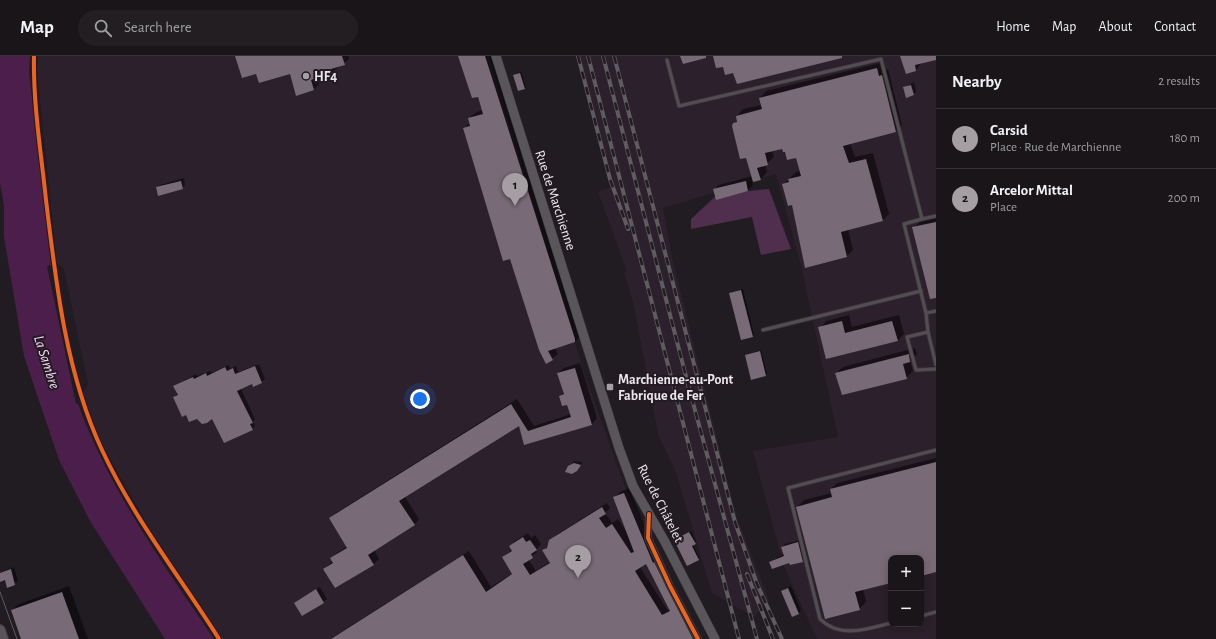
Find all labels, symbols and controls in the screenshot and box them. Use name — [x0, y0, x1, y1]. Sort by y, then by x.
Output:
search box — [78, 10, 358, 46]
icon: search — [92, 17, 114, 39]
text: Map — [20, 18, 54, 37]
text: Search here — [124, 20, 192, 35]
text: Home — [996, 20, 1030, 34]
text: Map — [1052, 20, 1076, 34]
text: About — [1098, 20, 1132, 34]
text: Contact — [1154, 20, 1196, 34]
place label: HF4 — [314, 70, 337, 84]
marker: HF4 — [301, 71, 311, 81]
text: Nearby — [952, 73, 1002, 90]
text: 2 results — [1158, 75, 1200, 88]
text: Carsid — [990, 123, 1028, 138]
text: 1 — [963, 132, 967, 145]
text: 180 m — [1170, 132, 1200, 145]
text: Place · Rue de Marchienne — [990, 141, 1121, 154]
street label: Rue de Marchienne — [532, 148, 578, 252]
pin: 1 — [502, 173, 528, 206]
text: Arcelor Mittal — [990, 183, 1073, 198]
text: 2 — [962, 192, 968, 205]
text: 200 m — [1168, 192, 1200, 205]
text: Place — [990, 201, 1017, 214]
water label: La Sambre — [31, 333, 62, 391]
place label: Marchienne-au-Pont Fabrique de Fer — [618, 373, 734, 403]
marker: Marchienne-au-Pont Fabrique de Fer — [605, 382, 615, 392]
your location — [410, 389, 430, 409]
street label: Rue de Châtelet — [634, 462, 686, 545]
pin: 2 — [565, 545, 591, 578]
map controls — [888, 555, 924, 627]
button: + — [888, 555, 924, 591]
button: − — [888, 591, 924, 627]

